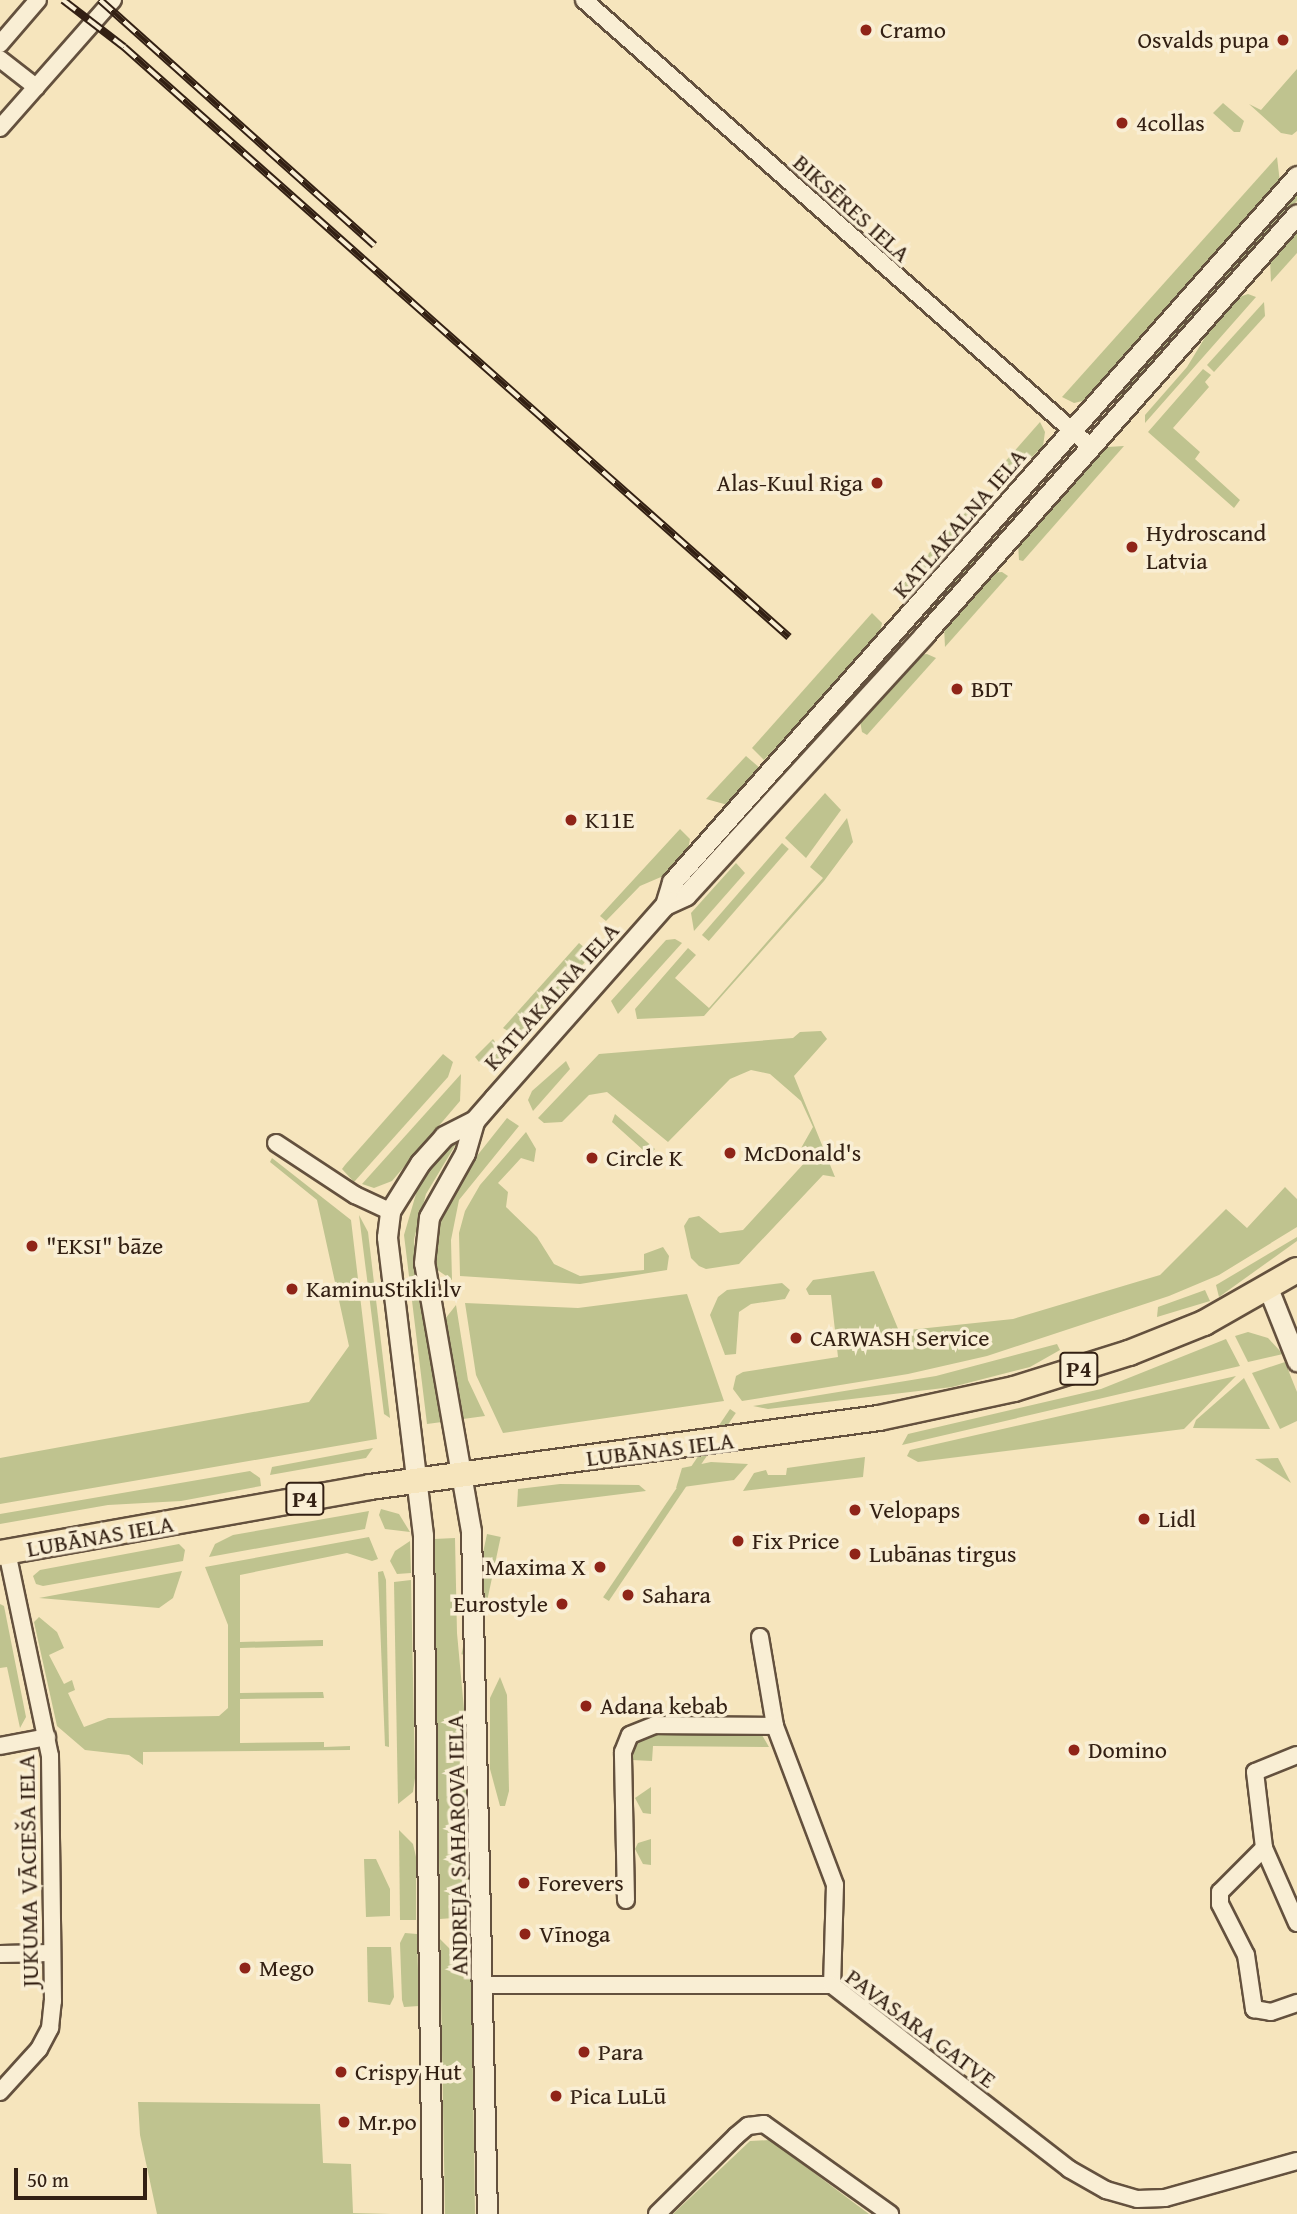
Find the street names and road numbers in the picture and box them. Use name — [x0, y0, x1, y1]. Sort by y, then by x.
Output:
street label: BIKSĒRES IELA — [787, 148, 917, 268]
street label: KATLAKALNA IELA — [886, 442, 1032, 604]
street label: KATLAKALNA IELA — [477, 916, 625, 1076]
road number: P4 — [1058, 1350, 1100, 1388]
street label: LUBĀNAS IELA — [584, 1426, 736, 1472]
road number: P4 — [284, 1480, 326, 1518]
street label: LUBĀNAS IELA — [24, 1509, 176, 1563]
street label: ANDREJA SAHAROVA IELA — [440, 1714, 474, 1976]
street label: JUKUMA VĀCIEŠA IELA — [12, 1754, 44, 1988]
street label: PAVASARA GATVE — [840, 1962, 1002, 2094]

